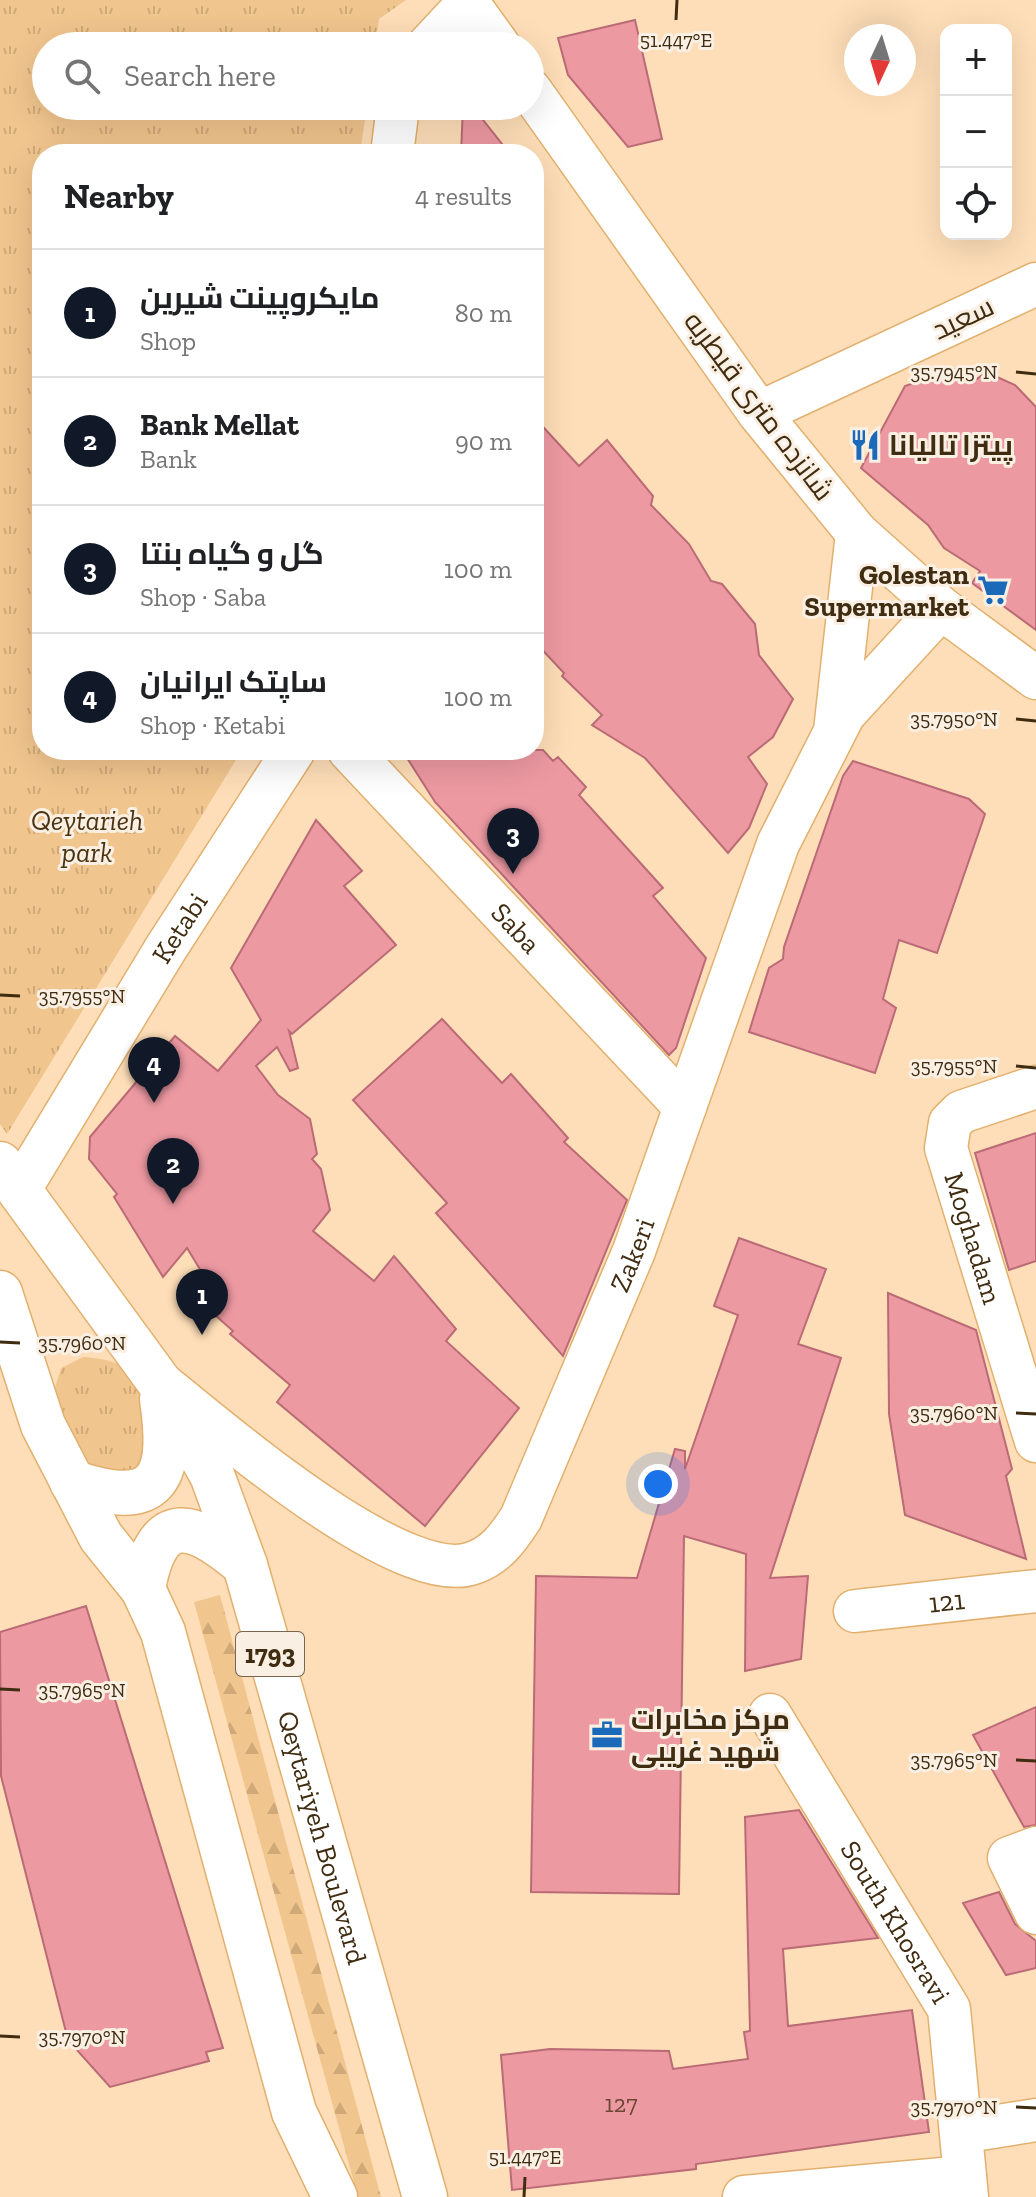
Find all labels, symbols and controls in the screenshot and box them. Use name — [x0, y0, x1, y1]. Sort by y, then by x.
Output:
north arrow — [844, 24, 916, 96]
map controls — [940, 24, 1012, 240]
button: + — [940, 24, 1012, 96]
text: 51.447°E — [640, 28, 712, 52]
search box — [32, 32, 544, 120]
icon: search — [60, 54, 104, 98]
text: Search here — [124, 58, 276, 94]
button: − — [940, 96, 1012, 168]
button: locate — [940, 168, 1012, 240]
text: Nearby — [64, 176, 174, 217]
text: 4 results — [415, 180, 512, 212]
text: مایکروپینت شیرین — [140, 280, 380, 316]
street label: سعید — [927, 289, 999, 347]
text: 1 — [85, 297, 95, 329]
text: 80 m — [455, 297, 512, 329]
street label: شانزده متری قیطریه — [677, 305, 841, 507]
text: Shop — [140, 325, 196, 357]
text: 35.7945°N — [911, 360, 998, 384]
text: Bank Mellat — [140, 407, 299, 443]
text: 2 — [83, 425, 97, 457]
text: 90 m — [455, 425, 512, 457]
restaurant icon: پیتزا تالیانا — [848, 428, 882, 462]
place label: پیتزا تالیانا — [889, 429, 1013, 465]
text: Bank — [140, 443, 197, 475]
text: گل و گیاه بنتا — [140, 536, 324, 572]
text: 3 — [83, 553, 97, 585]
text: 100 m — [444, 553, 512, 585]
place label: Golestan Supermarket — [804, 558, 970, 623]
supermarket icon: Golestan Supermarket — [976, 573, 1010, 607]
text: Shop · Saba — [140, 581, 266, 613]
text: ساپتک ایرانیان — [140, 664, 327, 700]
text: 4 — [83, 681, 97, 713]
text: 100 m — [444, 681, 512, 713]
text: 35.7950°N — [910, 707, 998, 731]
text: Shop · Ketabi — [140, 709, 285, 741]
park label: Qeytarieh park — [31, 804, 143, 869]
pin: 3 — [487, 808, 539, 874]
street label: Ketabi — [144, 886, 214, 969]
street label: Saba — [485, 896, 548, 960]
text: 35.7955°N — [39, 984, 125, 1008]
pin: 4 — [128, 1037, 180, 1103]
text: 35.7955°N — [911, 1054, 997, 1078]
pin: 2 — [147, 1138, 199, 1204]
street label: Moghadam — [938, 1168, 1009, 1308]
street label: Zakeri — [602, 1213, 661, 1297]
pin: 1 — [176, 1269, 228, 1335]
text: 35.7960°N — [38, 1331, 126, 1355]
text: 35.7960°N — [910, 1401, 998, 1425]
your location — [638, 1464, 678, 1504]
street label: 121 — [927, 1582, 966, 1619]
road number: 1793 — [236, 1632, 304, 1676]
text: 35.7965°N — [39, 1678, 126, 1702]
place label: مرکز مخابرات شهید غریبی — [631, 1703, 790, 1769]
street label: Qeytariyeh Boulevard — [271, 1707, 374, 1968]
office icon: مرکز مخابرات شهید غریبی — [590, 1718, 624, 1752]
text: 35.7965°N — [911, 1748, 998, 1772]
street label: South Khosravi — [834, 1834, 958, 2009]
text: 35.7970°N — [39, 2025, 126, 2049]
house number: 127 — [605, 2089, 637, 2118]
text: 35.7970°N — [911, 2095, 998, 2119]
text: 51.447°E — [489, 2145, 561, 2169]

